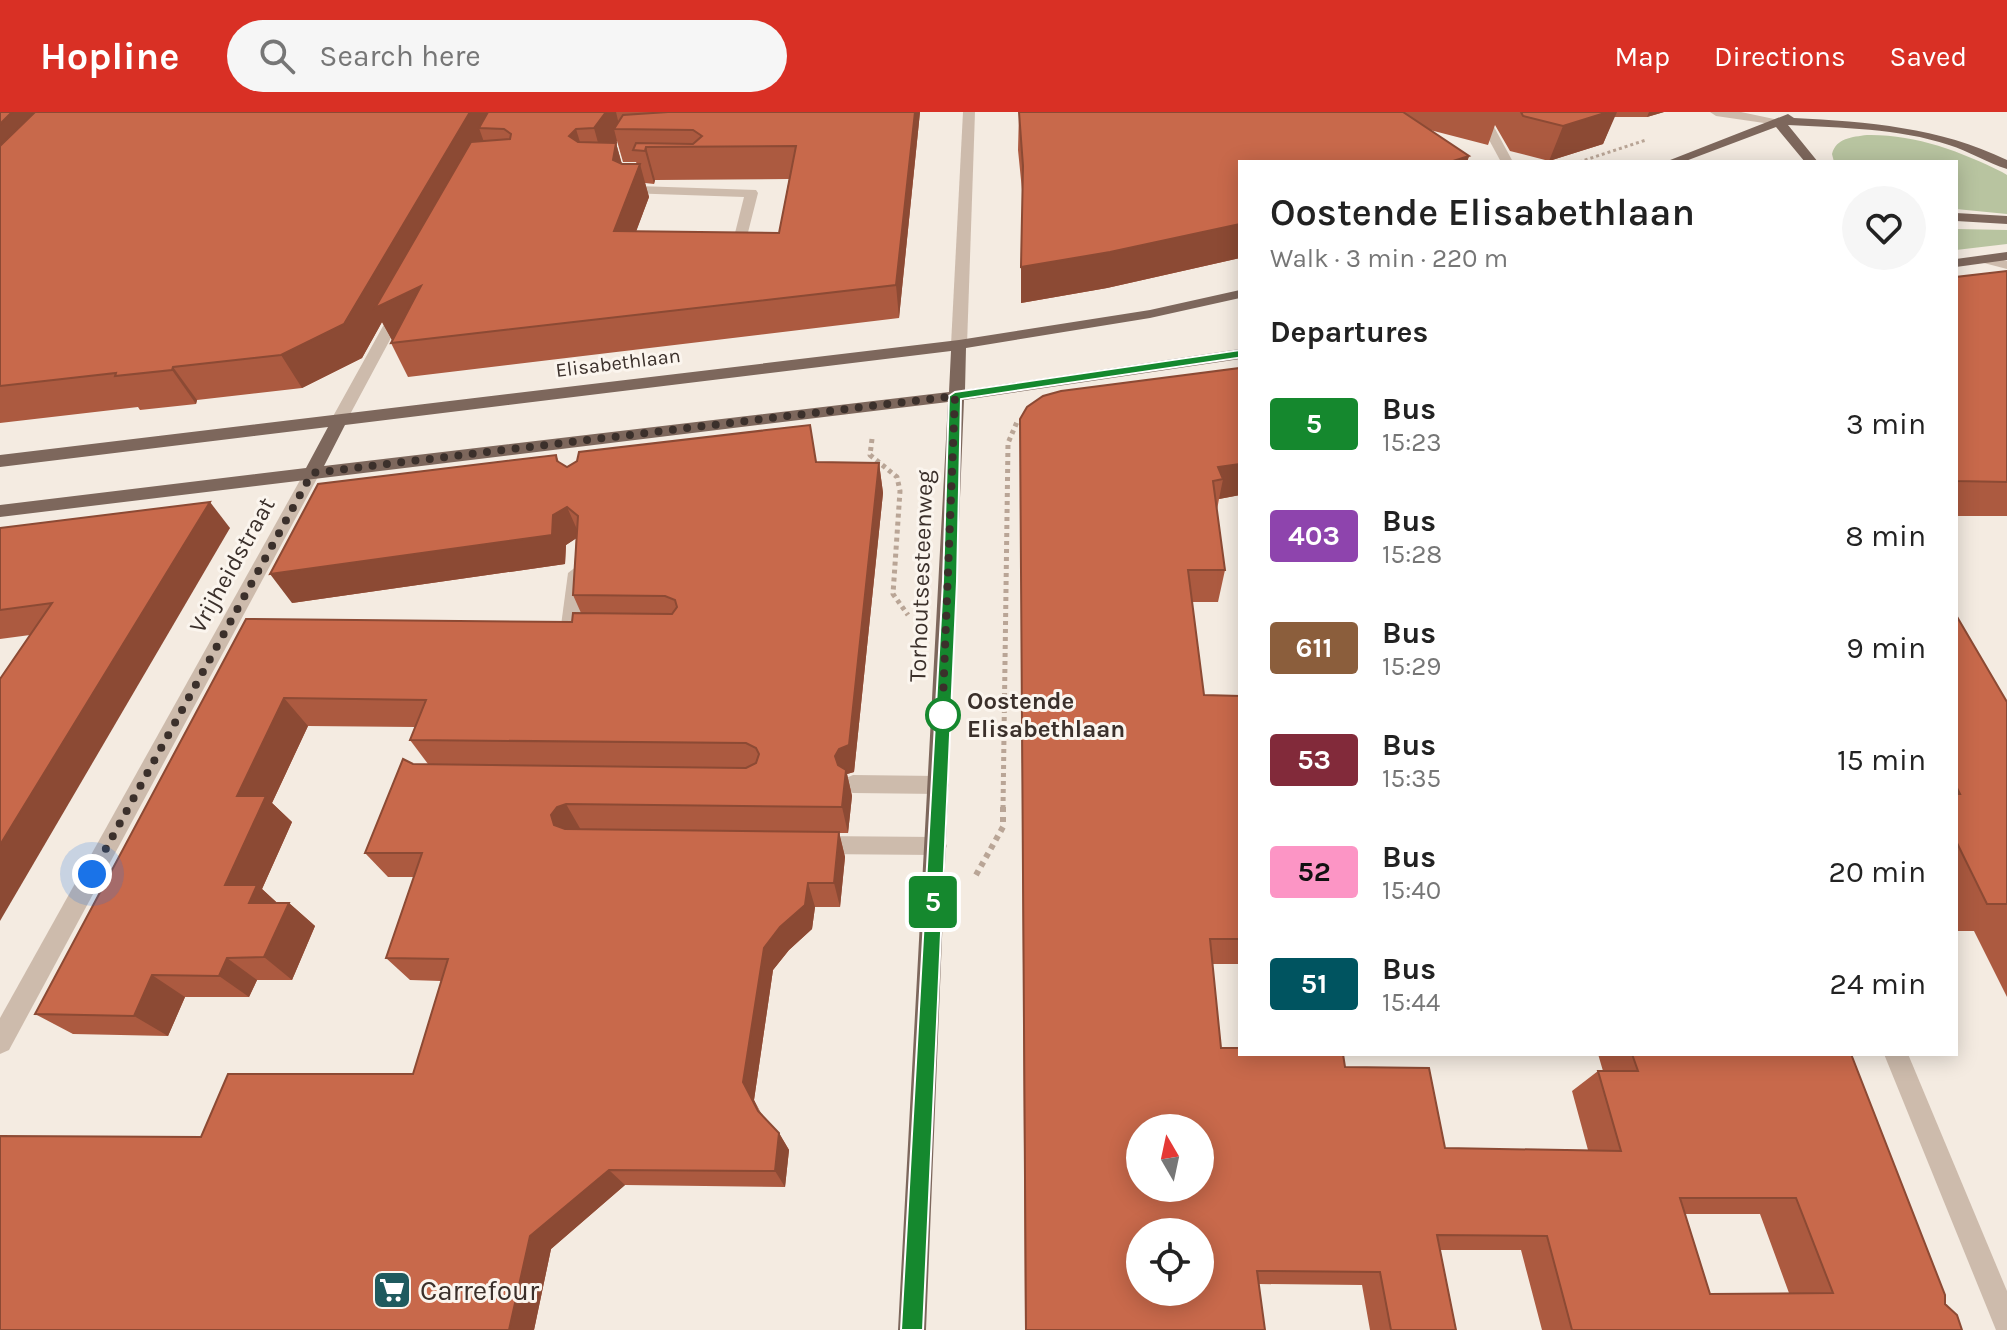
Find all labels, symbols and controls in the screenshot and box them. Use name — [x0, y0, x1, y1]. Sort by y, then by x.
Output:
search box — [227, 20, 787, 92]
text: Hopline — [40, 34, 179, 79]
icon: search — [255, 34, 299, 78]
text: Search here — [319, 38, 481, 74]
text: Map — [1615, 40, 1670, 73]
text: Directions — [1714, 40, 1846, 73]
text: Saved — [1890, 40, 1967, 73]
button: heart — [1842, 186, 1926, 270]
text: Oostende Elisabethlaan — [1270, 190, 1695, 235]
text: Walk · 3 min · 220 m — [1270, 243, 1508, 274]
text: Departures — [1270, 314, 1428, 350]
street label: Elisabethlaan — [554, 344, 682, 382]
text: Bus — [1382, 391, 1436, 427]
text: 3 min — [1846, 406, 1926, 442]
text: 5 — [1306, 407, 1322, 440]
text: 15:23 — [1382, 427, 1442, 458]
street label: Torhoutsesteenweg — [903, 469, 939, 682]
street label: Vrijheidstraat — [183, 492, 281, 638]
text: Bus — [1382, 503, 1436, 539]
text: 8 min — [1845, 518, 1926, 554]
text: 403 — [1288, 519, 1340, 552]
text: 15:28 — [1382, 539, 1442, 570]
text: Bus — [1382, 615, 1436, 651]
text: 9 min — [1846, 630, 1926, 666]
text: 611 — [1296, 631, 1332, 664]
text: 15:29 — [1382, 651, 1441, 682]
place label: Oostende Elisabethlaan — [967, 687, 1125, 743]
marker: Oostende Elisabethlaan — [926, 698, 960, 732]
text: Bus — [1382, 727, 1436, 763]
text: 15 min — [1837, 742, 1926, 778]
text: 53 — [1297, 743, 1331, 776]
text: 15:35 — [1382, 763, 1441, 794]
text: Bus — [1382, 839, 1436, 875]
your location — [72, 854, 112, 894]
text: 20 min — [1829, 854, 1926, 890]
text: 52 — [1297, 855, 1331, 888]
text: 15:40 — [1382, 875, 1441, 906]
line badge: 5 — [907, 876, 959, 928]
text: 5 — [925, 885, 941, 918]
text: Bus — [1382, 951, 1436, 987]
text: 24 min — [1830, 966, 1926, 1002]
text: 51 — [1301, 967, 1327, 1000]
text: 15:44 — [1382, 987, 1440, 1018]
north arrow — [1126, 1114, 1214, 1202]
map controls — [1126, 1114, 1214, 1306]
button: locate — [1126, 1218, 1214, 1306]
supermarket icon: Carrefour — [371, 1269, 413, 1311]
place label: Carrefour — [420, 1274, 540, 1307]

